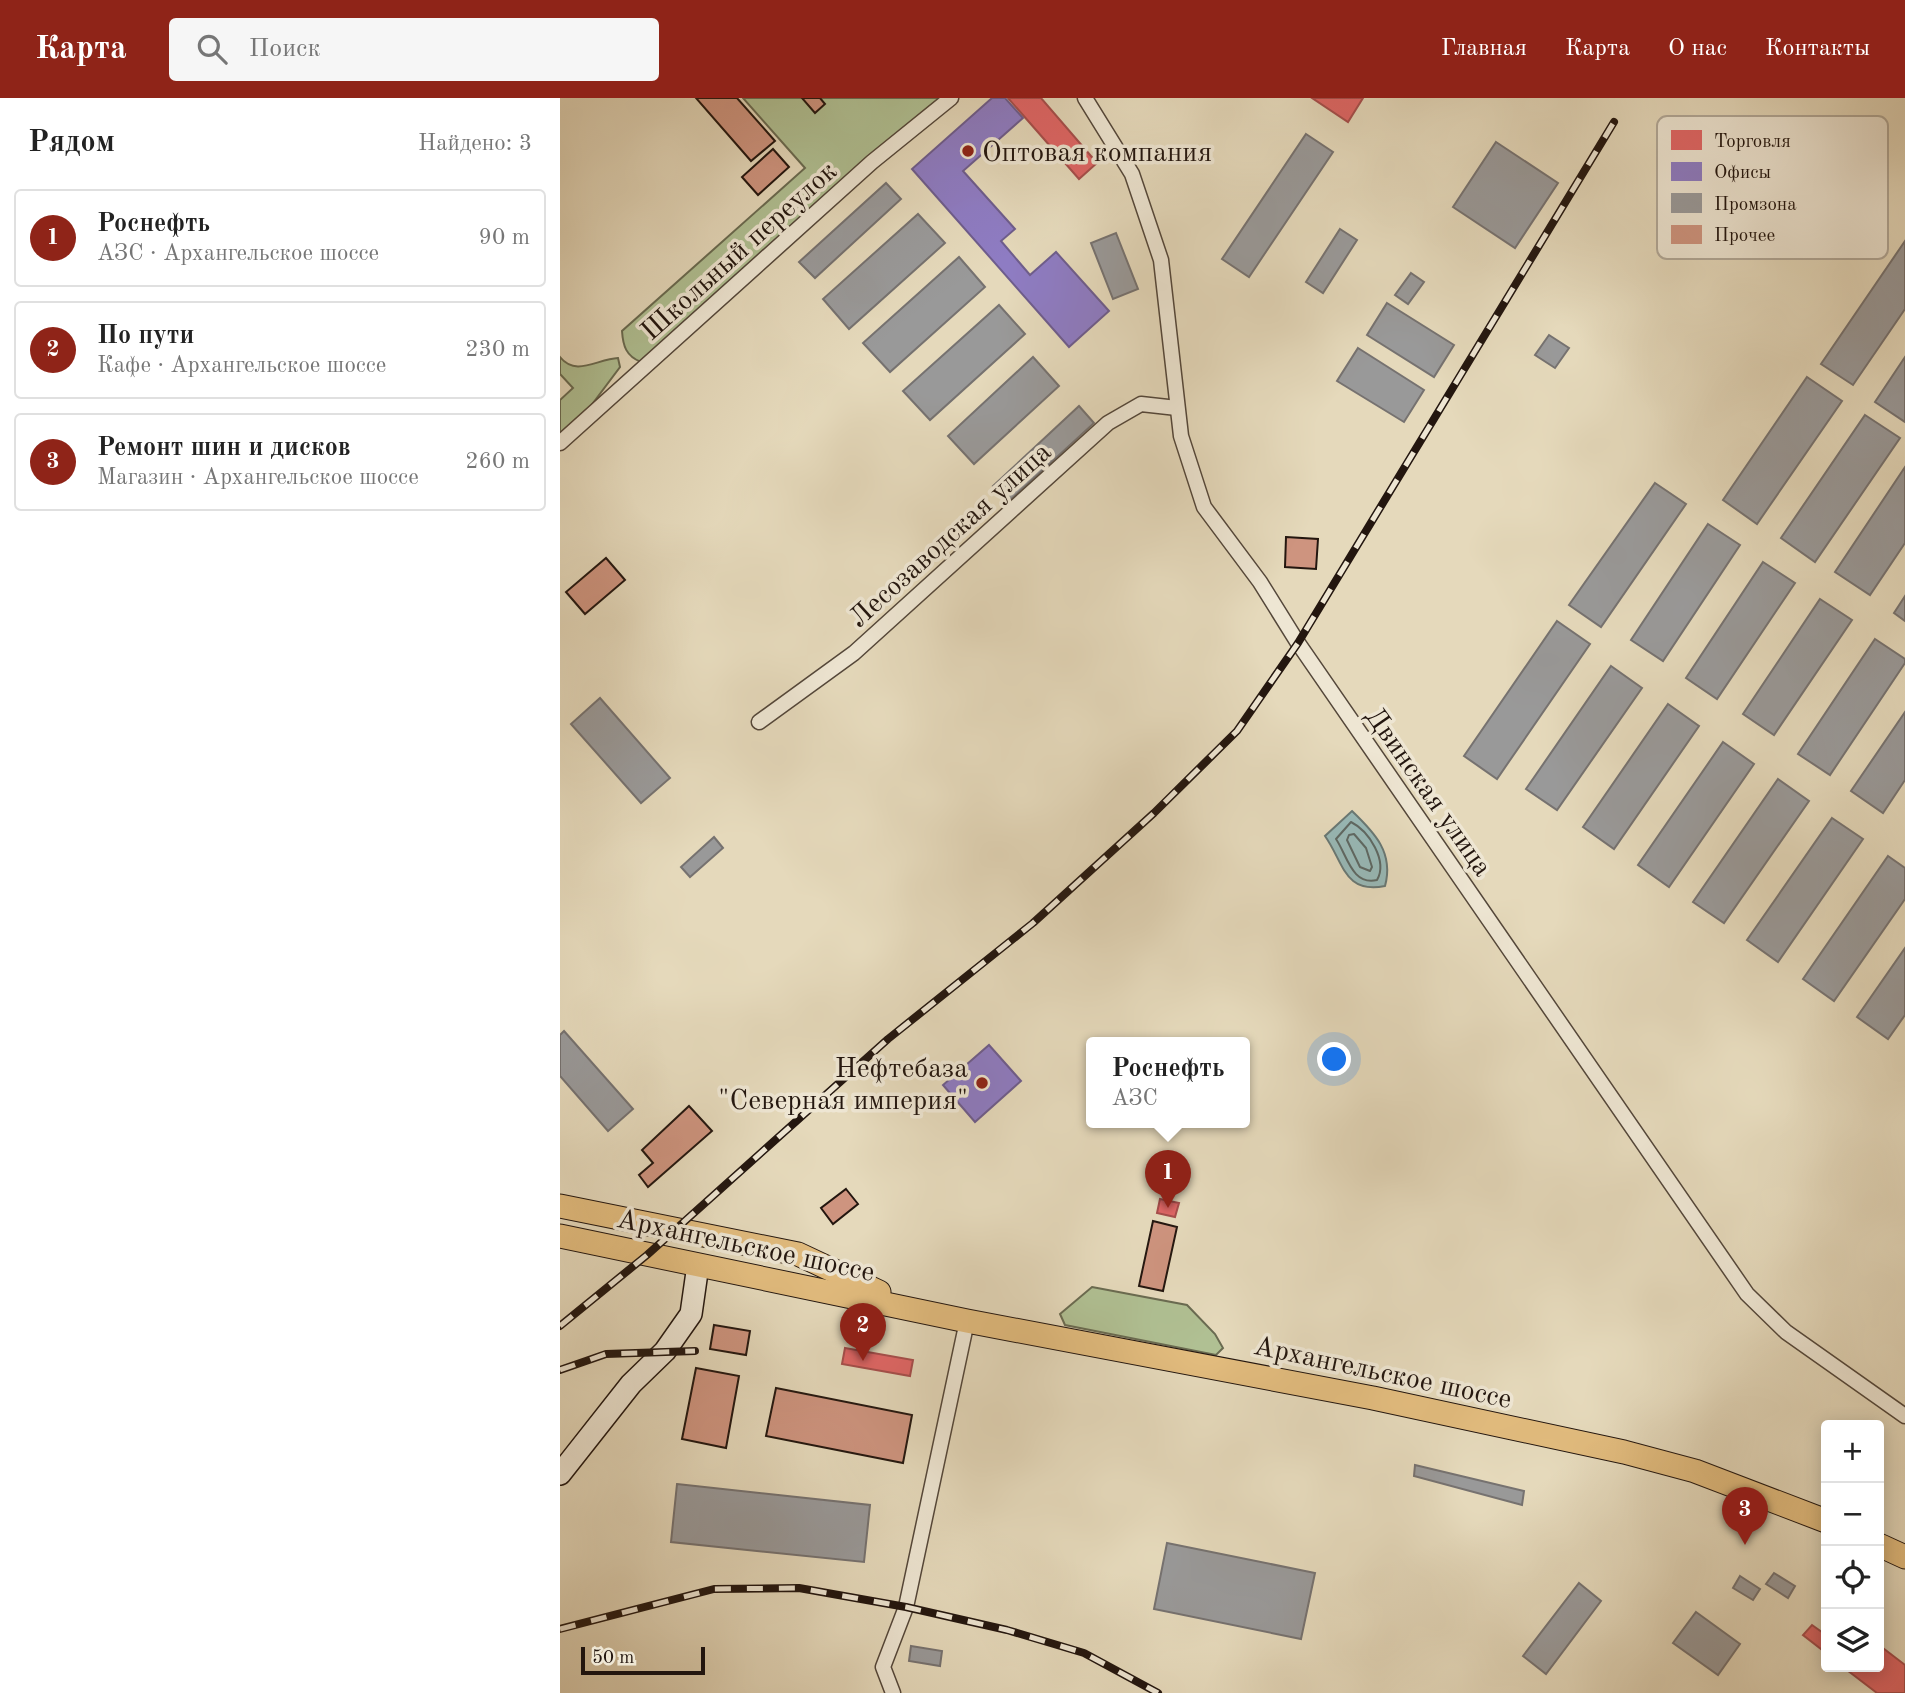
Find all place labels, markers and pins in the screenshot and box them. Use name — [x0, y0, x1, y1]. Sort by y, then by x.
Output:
place label: Оптовая компания — [982, 140, 1212, 168]
marker: Оптовая компания — [960, 143, 976, 159]
place label: Нефтебаза "Северная империя" — [718, 1056, 968, 1116]
marker: Нефтебаза "Северная империя" — [974, 1075, 990, 1091]
pin: 1 — [1145, 1150, 1191, 1208]
pin: 2 — [840, 1303, 886, 1361]
pin: 3 — [1722, 1487, 1768, 1545]

